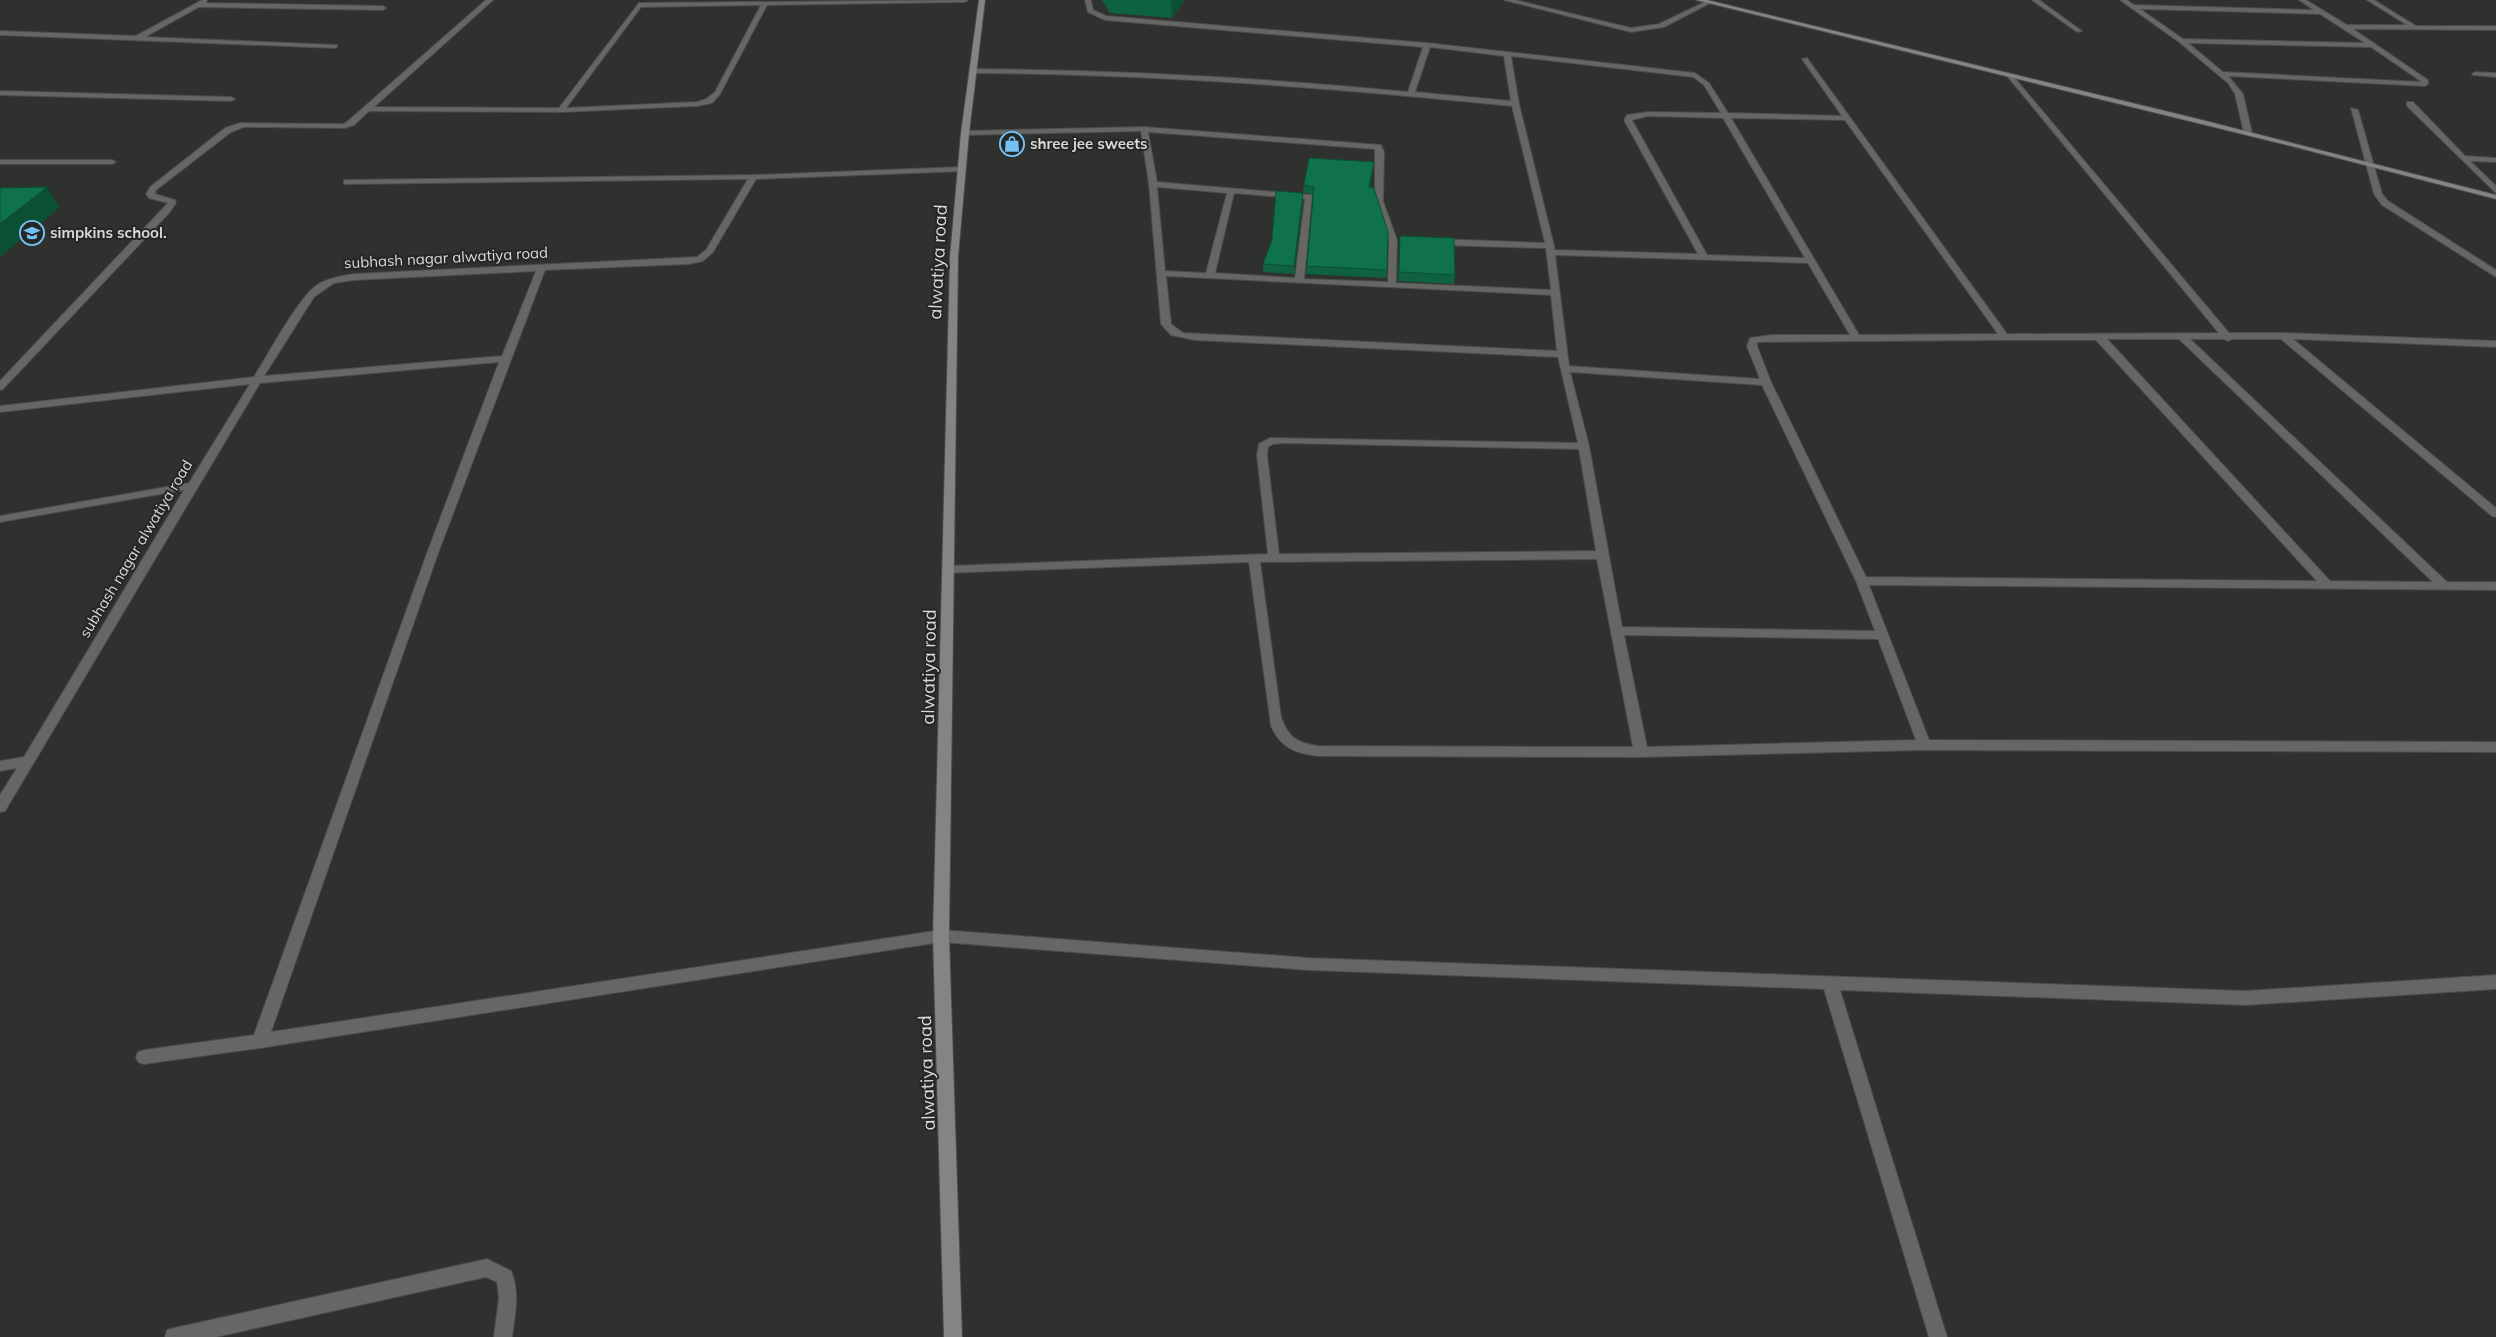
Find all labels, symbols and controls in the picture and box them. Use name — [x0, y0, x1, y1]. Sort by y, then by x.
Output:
shop icon: shree jee sweets — [999, 131, 1025, 157]
place label: shree jee sweets — [1030, 134, 1147, 153]
street label: alwatiya road — [923, 204, 952, 320]
school or university icon: simpkins school. — [19, 220, 45, 246]
place label: simpkins school. — [50, 223, 167, 242]
street label: subhash nagar alwatiya road — [344, 243, 548, 272]
street label: subhash nagar alwatiya road — [75, 456, 196, 641]
street label: alwatiya road — [916, 609, 941, 725]
street label: alwatiya road — [913, 1015, 940, 1131]

